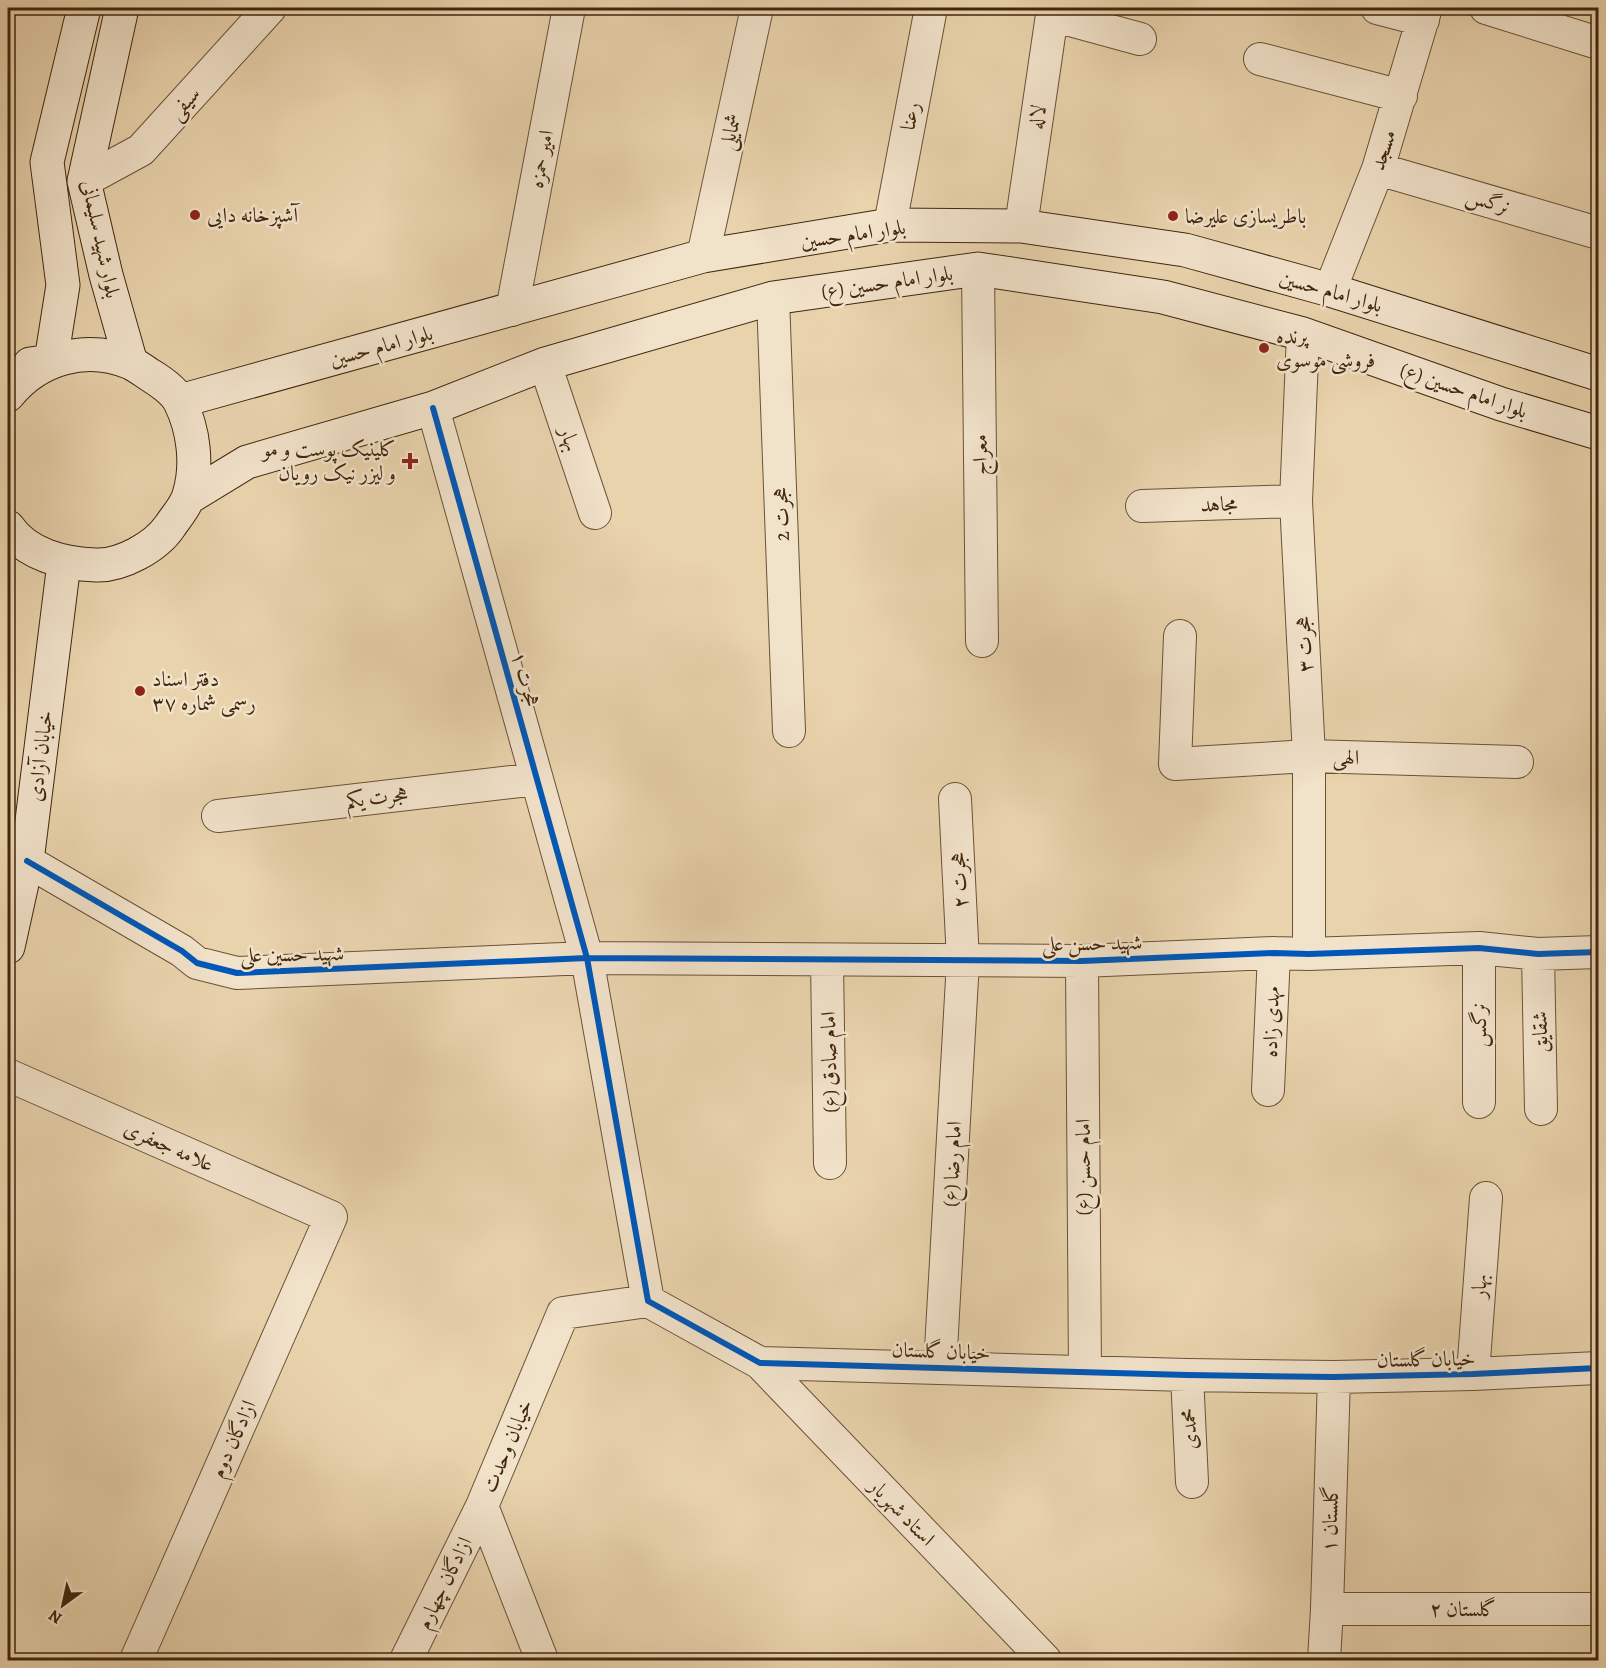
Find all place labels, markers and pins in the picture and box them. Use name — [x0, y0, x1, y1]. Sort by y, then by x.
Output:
place label: آشپزخانه دایی — [207, 201, 301, 229]
place label: باطریسازی علیرضا — [1185, 202, 1306, 230]
marker: آشپزخانه دایی — [188, 208, 202, 222]
marker: باطریسازی علیرضا — [1166, 209, 1180, 223]
place label: پرنده فروشی موسوی — [1276, 322, 1375, 375]
marker: پرنده فروشی موسوی — [1257, 341, 1271, 355]
place label: کلینیک پوست و مو و لیزر نیک رویان — [261, 435, 396, 487]
marker: کلینیک پوست و مو و لیزر نیک رویان — [401, 452, 419, 470]
place label: دفتر اسناد رسمی شماره ۳۷ — [152, 665, 256, 717]
marker: دفتر اسناد رسمی شماره ۳۷ — [133, 684, 147, 698]

